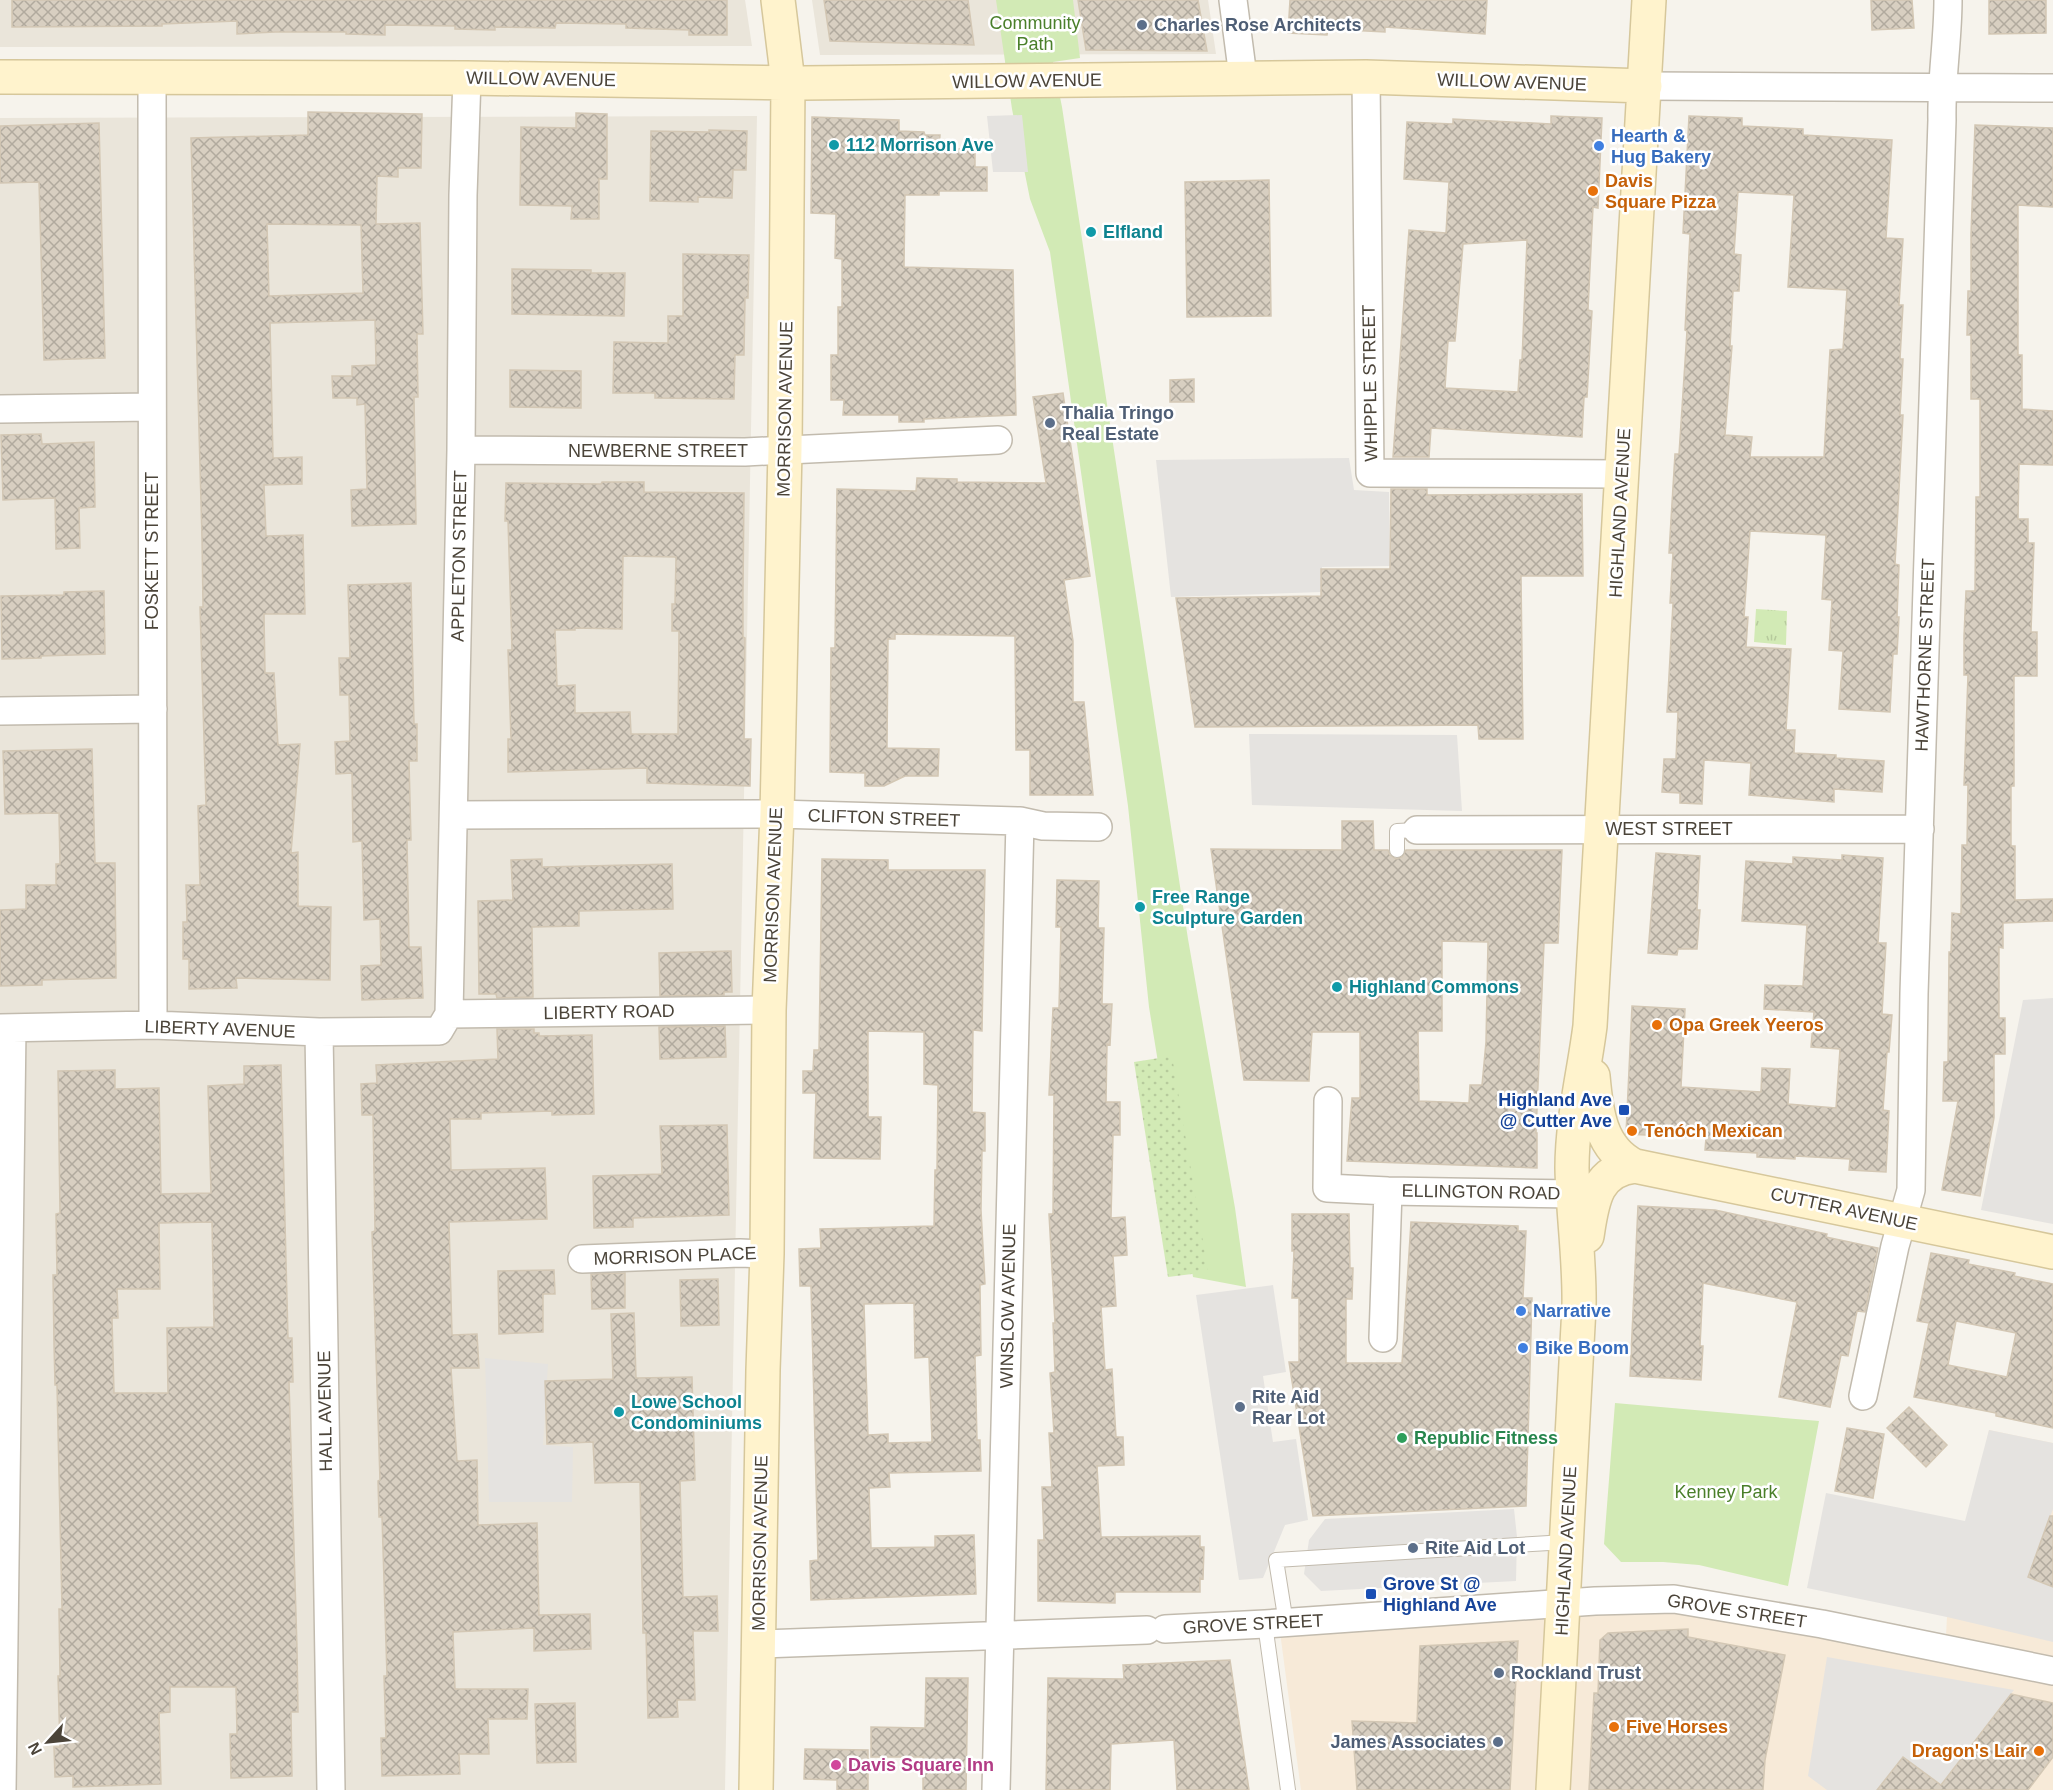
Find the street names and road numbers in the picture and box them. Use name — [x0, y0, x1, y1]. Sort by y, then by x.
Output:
street label: WILLOW AVENUE — [466, 68, 616, 90]
street label: WILLOW AVENUE — [1437, 69, 1587, 95]
street label: WILLOW AVENUE — [952, 70, 1102, 92]
street label: WHIPPLE STREET — [1359, 304, 1381, 462]
street label: MORRISON AVENUE — [773, 321, 797, 497]
street label: HIGHLAND AVENUE — [1606, 428, 1634, 598]
street label: NEWBERNE STREET — [568, 441, 748, 461]
street label: APPLETON STREET — [448, 470, 470, 642]
street label: FOSKETT STREET — [142, 472, 162, 630]
street label: HAWTHORNE STREET — [1912, 558, 1938, 752]
street label: CLIFTON STREET — [807, 805, 961, 831]
street label: MORRISON AVENUE — [760, 807, 786, 983]
street label: WEST STREET — [1605, 819, 1733, 839]
street label: LIBERTY ROAD — [543, 1001, 675, 1023]
street label: LIBERTY AVENUE — [144, 1016, 296, 1042]
street label: ELLINGTON ROAD — [1401, 1181, 1561, 1203]
street label: CUTTER AVENUE — [1769, 1184, 1919, 1234]
street label: WINSLOW AVENUE — [997, 1223, 1019, 1389]
street label: MORRISON PLACE — [593, 1243, 757, 1269]
street label: HALL AVENUE — [314, 1350, 336, 1472]
street label: MORRISON AVENUE — [748, 1455, 772, 1631]
street label: HIGHLAND AVENUE — [1552, 1466, 1580, 1636]
street label: GROVE STREET — [1666, 1590, 1808, 1632]
street label: GROVE STREET — [1182, 1610, 1324, 1638]

